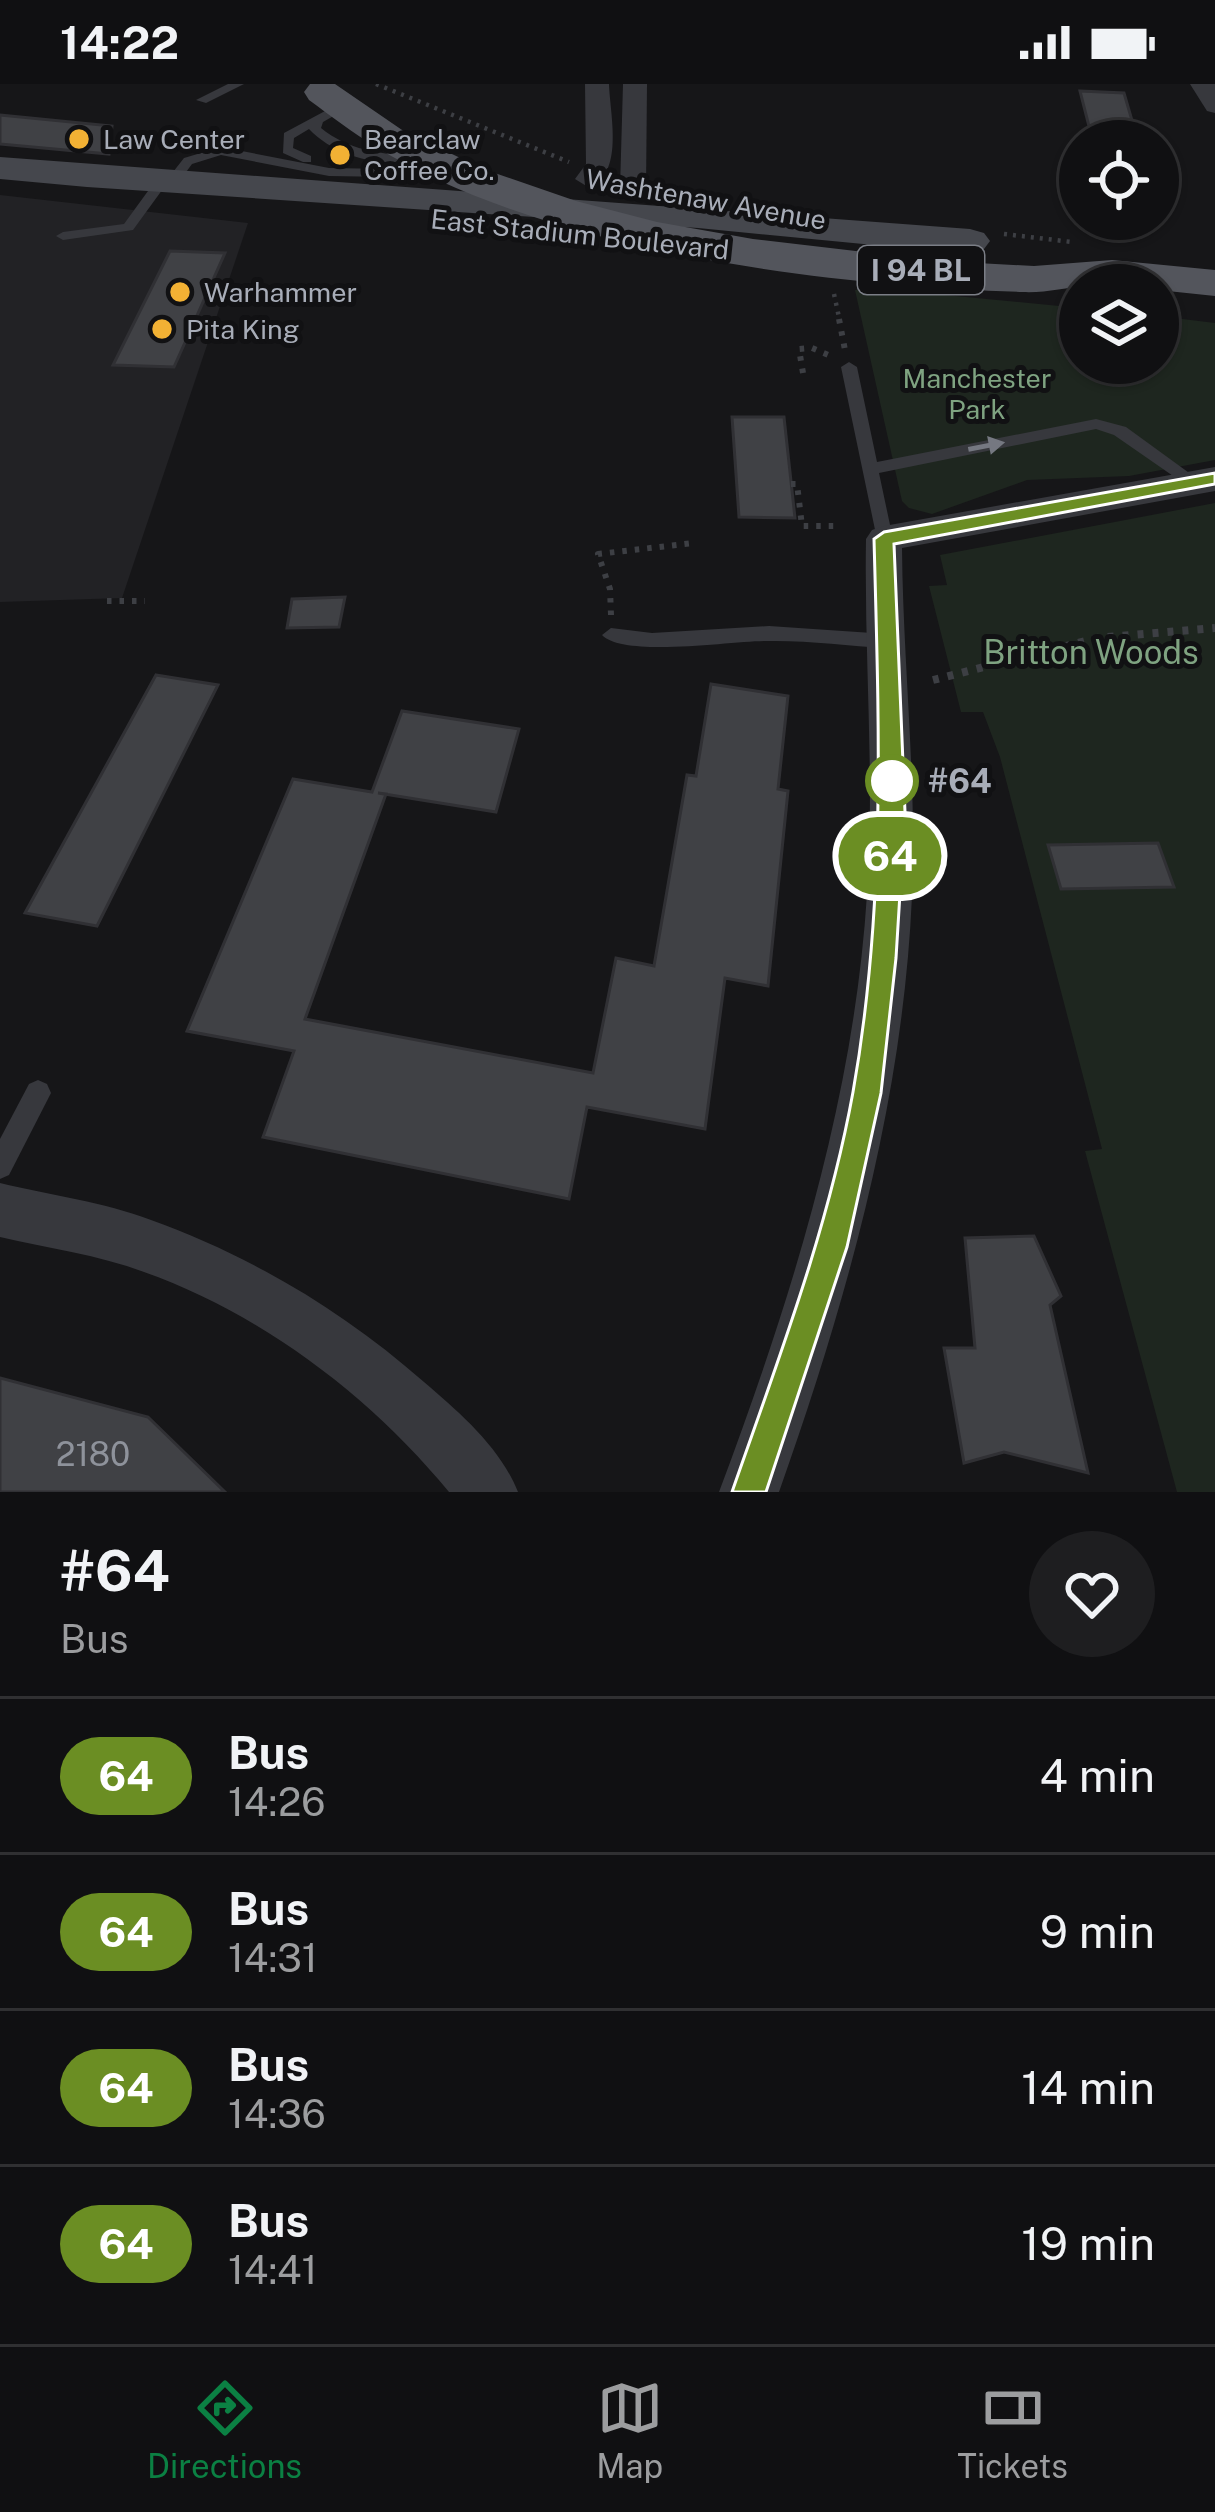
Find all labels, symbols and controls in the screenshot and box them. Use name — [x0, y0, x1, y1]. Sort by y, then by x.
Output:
text: 14:22 — [60, 16, 179, 69]
map controls — [1059, 120, 1179, 384]
button: locate — [1059, 120, 1179, 240]
place label: Law Center — [103, 123, 245, 155]
place label: Bearclaw Coffee Co. — [364, 123, 495, 186]
marker: Law Center — [66, 126, 92, 152]
marker: Bearclaw Coffee Co. — [327, 142, 353, 168]
street label: Washtenaw Avenue — [583, 162, 829, 236]
street label: East Stadium Boulevard — [429, 202, 731, 266]
road number: I 94 BL — [858, 246, 984, 294]
button: layers — [1059, 264, 1179, 384]
place label: Warhammer — [204, 276, 357, 308]
marker: Warhammer — [167, 279, 193, 305]
place label: Pita King — [186, 313, 299, 345]
marker: Pita King — [149, 316, 175, 342]
park label: Manchester Park — [903, 362, 1051, 425]
one-way arrow — [968, 436, 1006, 455]
park label: Britton Woods — [983, 633, 1199, 671]
marker: #64 — [867, 756, 917, 806]
place label: #64 — [928, 762, 992, 800]
line badge: 64 — [836, 817, 944, 895]
text: 64 — [862, 831, 918, 880]
house number: 2180 — [56, 1435, 130, 1473]
button: heart — [1029, 1531, 1155, 1657]
text: #64 — [60, 1537, 170, 1604]
text: Bus — [60, 1616, 129, 1662]
text: Bus — [228, 1726, 309, 1779]
text: 4 min — [1039, 1749, 1155, 1802]
text: 64 — [98, 1751, 154, 1800]
text: 14:26 — [228, 1779, 325, 1825]
text: Bus — [228, 1882, 309, 1935]
text: 9 min — [1040, 1905, 1155, 1958]
text: 64 — [98, 1907, 154, 1956]
text: 14:31 — [228, 1935, 318, 1981]
text: Bus — [228, 2038, 309, 2091]
text: 14 min — [1021, 2061, 1155, 2114]
text: 64 — [98, 2063, 154, 2112]
text: 14:36 — [228, 2091, 326, 2137]
text: Bus — [228, 2194, 309, 2247]
text: 19 min — [1021, 2217, 1155, 2270]
text: 64 — [98, 2219, 154, 2268]
text: 14:41 — [228, 2247, 317, 2293]
tab: Directions — [147, 2375, 302, 2485]
tab: Map — [596, 2375, 663, 2485]
tab: Tickets — [957, 2375, 1068, 2485]

